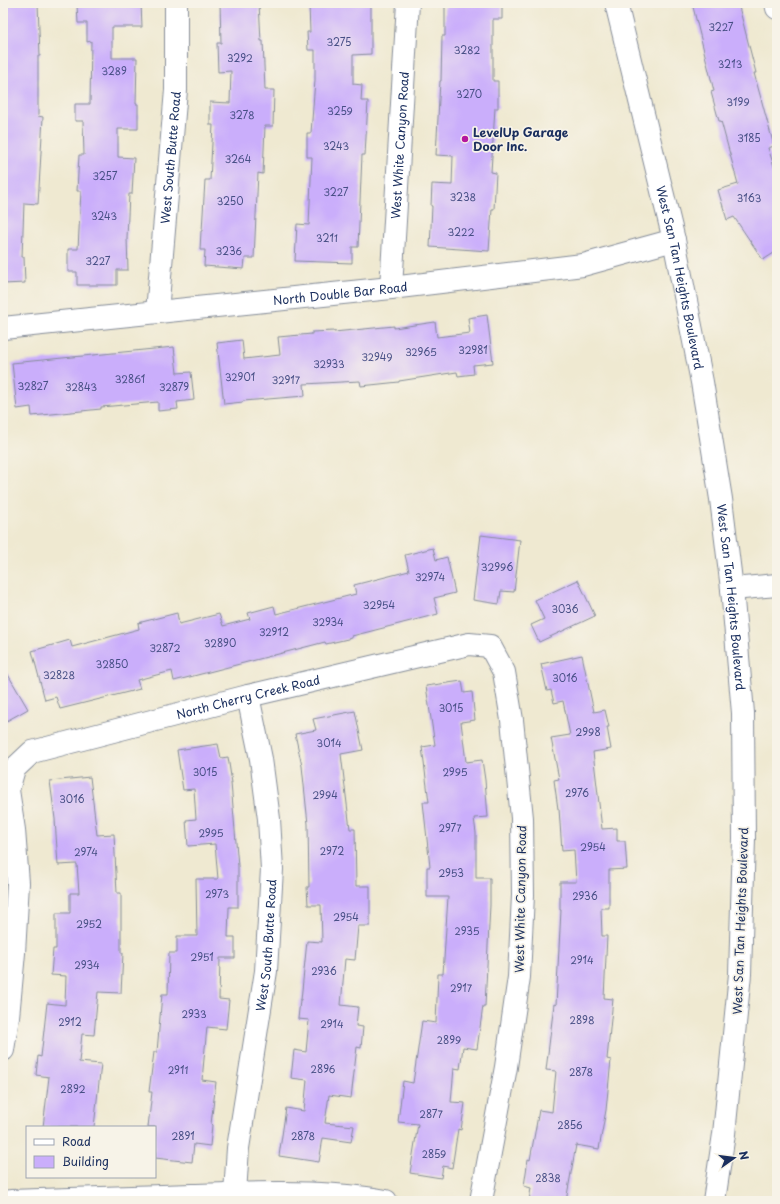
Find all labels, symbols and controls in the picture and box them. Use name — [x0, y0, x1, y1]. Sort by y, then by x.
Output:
house number: 3227 — [708, 19, 734, 34]
house number: 3275 — [327, 34, 351, 49]
house number: 3282 — [454, 42, 480, 57]
house number: 3292 — [227, 50, 253, 65]
house number: 3213 — [718, 56, 743, 71]
house number: 3289 — [101, 63, 127, 78]
street label: West White Canyon Road — [386, 71, 413, 220]
house number: 3270 — [456, 86, 482, 101]
street label: West South Butte Road — [156, 91, 185, 224]
house number: 3199 — [726, 94, 750, 109]
house number: 3259 — [327, 103, 353, 118]
house number: 3278 — [230, 107, 255, 122]
place label: LevelUp Garage Door Inc. — [473, 123, 569, 155]
house number: 3185 — [737, 130, 761, 145]
marker: LevelUp Garage Door Inc. — [460, 134, 470, 144]
house number: 3243 — [323, 138, 349, 153]
house number: 3264 — [225, 151, 252, 166]
house number: 3257 — [92, 168, 118, 183]
house number: 3227 — [323, 184, 349, 199]
street label: West San Tan Heights Boulevard — [652, 184, 708, 372]
house number: 3238 — [450, 189, 476, 204]
house number: 3163 — [737, 190, 761, 205]
house number: 3250 — [216, 193, 244, 208]
house number: 3243 — [91, 208, 117, 223]
house number: 3222 — [448, 224, 474, 239]
house number: 3211 — [316, 230, 338, 245]
house number: 3236 — [216, 243, 242, 258]
house number: 3227 — [85, 253, 111, 268]
street label: North Double Bar Road — [272, 277, 408, 309]
house number: 32981 — [458, 342, 488, 357]
house number: 32965 — [405, 344, 437, 359]
house number: 32949 — [362, 349, 392, 364]
house number: 32933 — [313, 356, 345, 371]
house number: 32901 — [225, 369, 255, 384]
house number: 32861 — [115, 371, 145, 386]
house number: 32917 — [272, 372, 301, 387]
house number: 32827 — [17, 378, 49, 393]
house number: 32843 — [65, 379, 97, 394]
house number: 32879 — [159, 379, 189, 394]
street label: West San Tan Heights Boulevard — [713, 503, 750, 692]
house number: 32996 — [481, 559, 513, 574]
house number: 32974 — [415, 569, 445, 584]
house number: 32954 — [363, 597, 396, 612]
house number: 3036 — [551, 601, 579, 616]
house number: 32934 — [312, 614, 344, 629]
house number: 32912 — [259, 624, 289, 639]
house number: 32890 — [204, 635, 236, 650]
house number: 32872 — [149, 640, 181, 655]
house number: 32850 — [96, 656, 128, 671]
house number: 32828 — [43, 667, 75, 682]
street label: North Cherry Creek Road — [174, 670, 322, 723]
house number: 3016 — [552, 670, 578, 685]
house number: 3015 — [439, 700, 463, 715]
house number: 2998 — [575, 724, 601, 739]
house number: 3014 — [316, 735, 342, 750]
house number: 3015 — [193, 764, 217, 779]
house number: 2995 — [442, 764, 468, 779]
house number: 2976 — [565, 785, 589, 800]
house number: 2994 — [312, 787, 338, 802]
house number: 3016 — [59, 791, 85, 806]
house number: 2977 — [438, 820, 462, 835]
house number: 2995 — [198, 825, 224, 840]
street label: West White Canyon Road — [510, 825, 530, 973]
street label: West San Tan Heights Boulevard — [728, 826, 752, 1015]
house number: 2954 — [580, 839, 606, 854]
house number: 2972 — [320, 843, 344, 858]
house number: 2974 — [74, 844, 98, 859]
house number: 2953 — [438, 865, 464, 880]
street label: West South Butte Road — [251, 879, 280, 1013]
house number: 2973 — [205, 886, 229, 901]
house number: 2936 — [572, 888, 598, 903]
house number: 2954 — [333, 909, 359, 924]
house number: 2952 — [76, 916, 102, 931]
house number: 2935 — [455, 923, 480, 938]
house number: 2951 — [190, 949, 214, 964]
house number: 2914 — [570, 952, 594, 967]
house number: 2934 — [74, 957, 100, 972]
house number: 2936 — [311, 963, 337, 978]
house number: 2917 — [450, 980, 473, 995]
house number: 2933 — [181, 1006, 207, 1021]
house number: 2898 — [569, 1012, 595, 1027]
house number: 2912 — [58, 1014, 82, 1029]
house number: 2914 — [320, 1016, 344, 1031]
house number: 2899 — [437, 1032, 461, 1047]
house number: 2896 — [311, 1061, 335, 1076]
house number: 2911 — [168, 1062, 188, 1077]
house number: 2878 — [569, 1064, 593, 1079]
house number: 2892 — [60, 1081, 86, 1096]
house number: 2877 — [419, 1106, 443, 1121]
house number: 2856 — [557, 1117, 583, 1132]
legend — [26, 1126, 156, 1178]
house number: 2891 — [171, 1128, 195, 1143]
house number: 2878 — [291, 1128, 315, 1143]
text: Road — [62, 1132, 91, 1150]
north arrow — [714, 1138, 754, 1178]
house number: 2859 — [422, 1146, 446, 1161]
text: N — [735, 1149, 754, 1162]
text: Building — [62, 1152, 109, 1170]
house number: 2838 — [535, 1170, 561, 1185]

